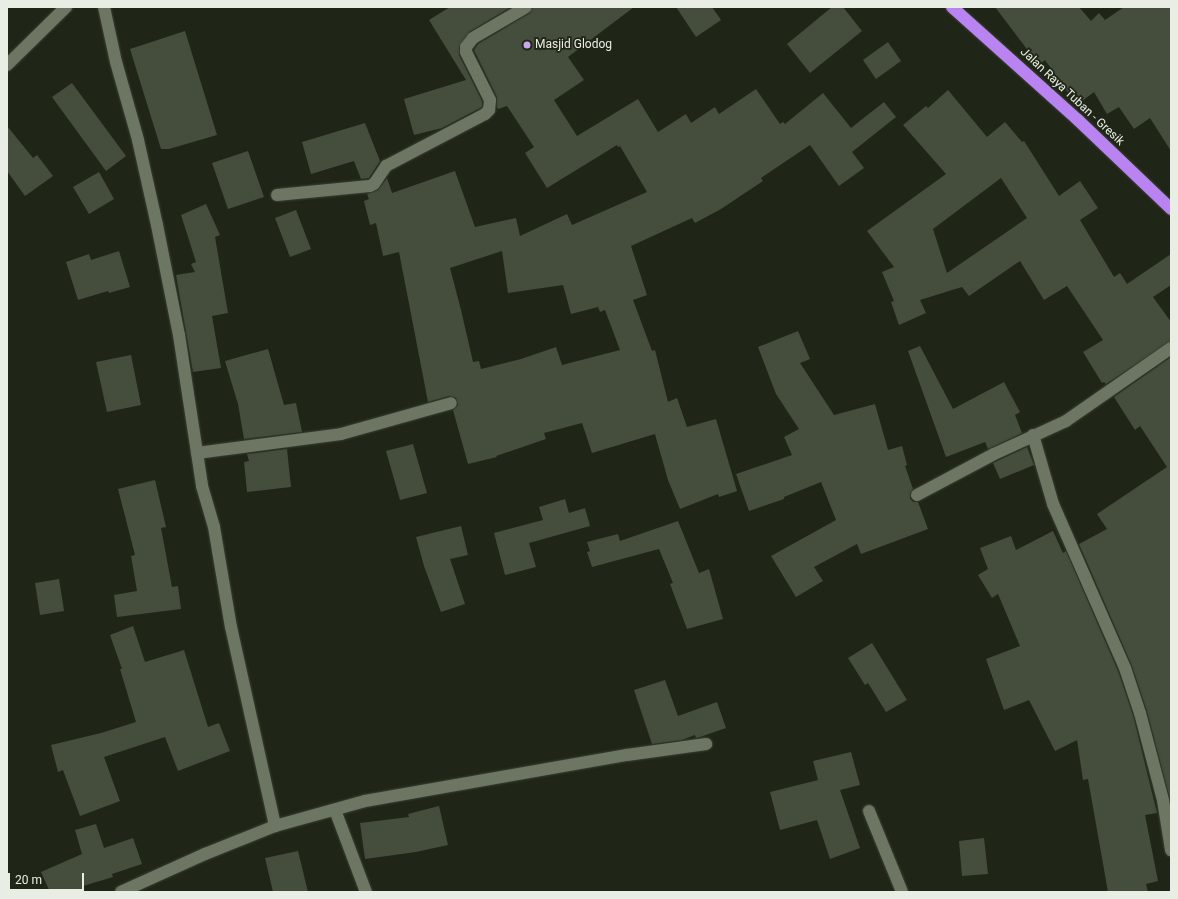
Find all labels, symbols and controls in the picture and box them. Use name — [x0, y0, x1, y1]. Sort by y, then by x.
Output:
place label: Masjid Glodog — [535, 38, 612, 52]
marker: Masjid Glodog — [522, 40, 532, 50]
street label: Jalan Raya Tuban - Gresik — [1017, 45, 1127, 149]
scale bar — [10, 865, 86, 891]
text: 20 m — [15, 873, 42, 887]

